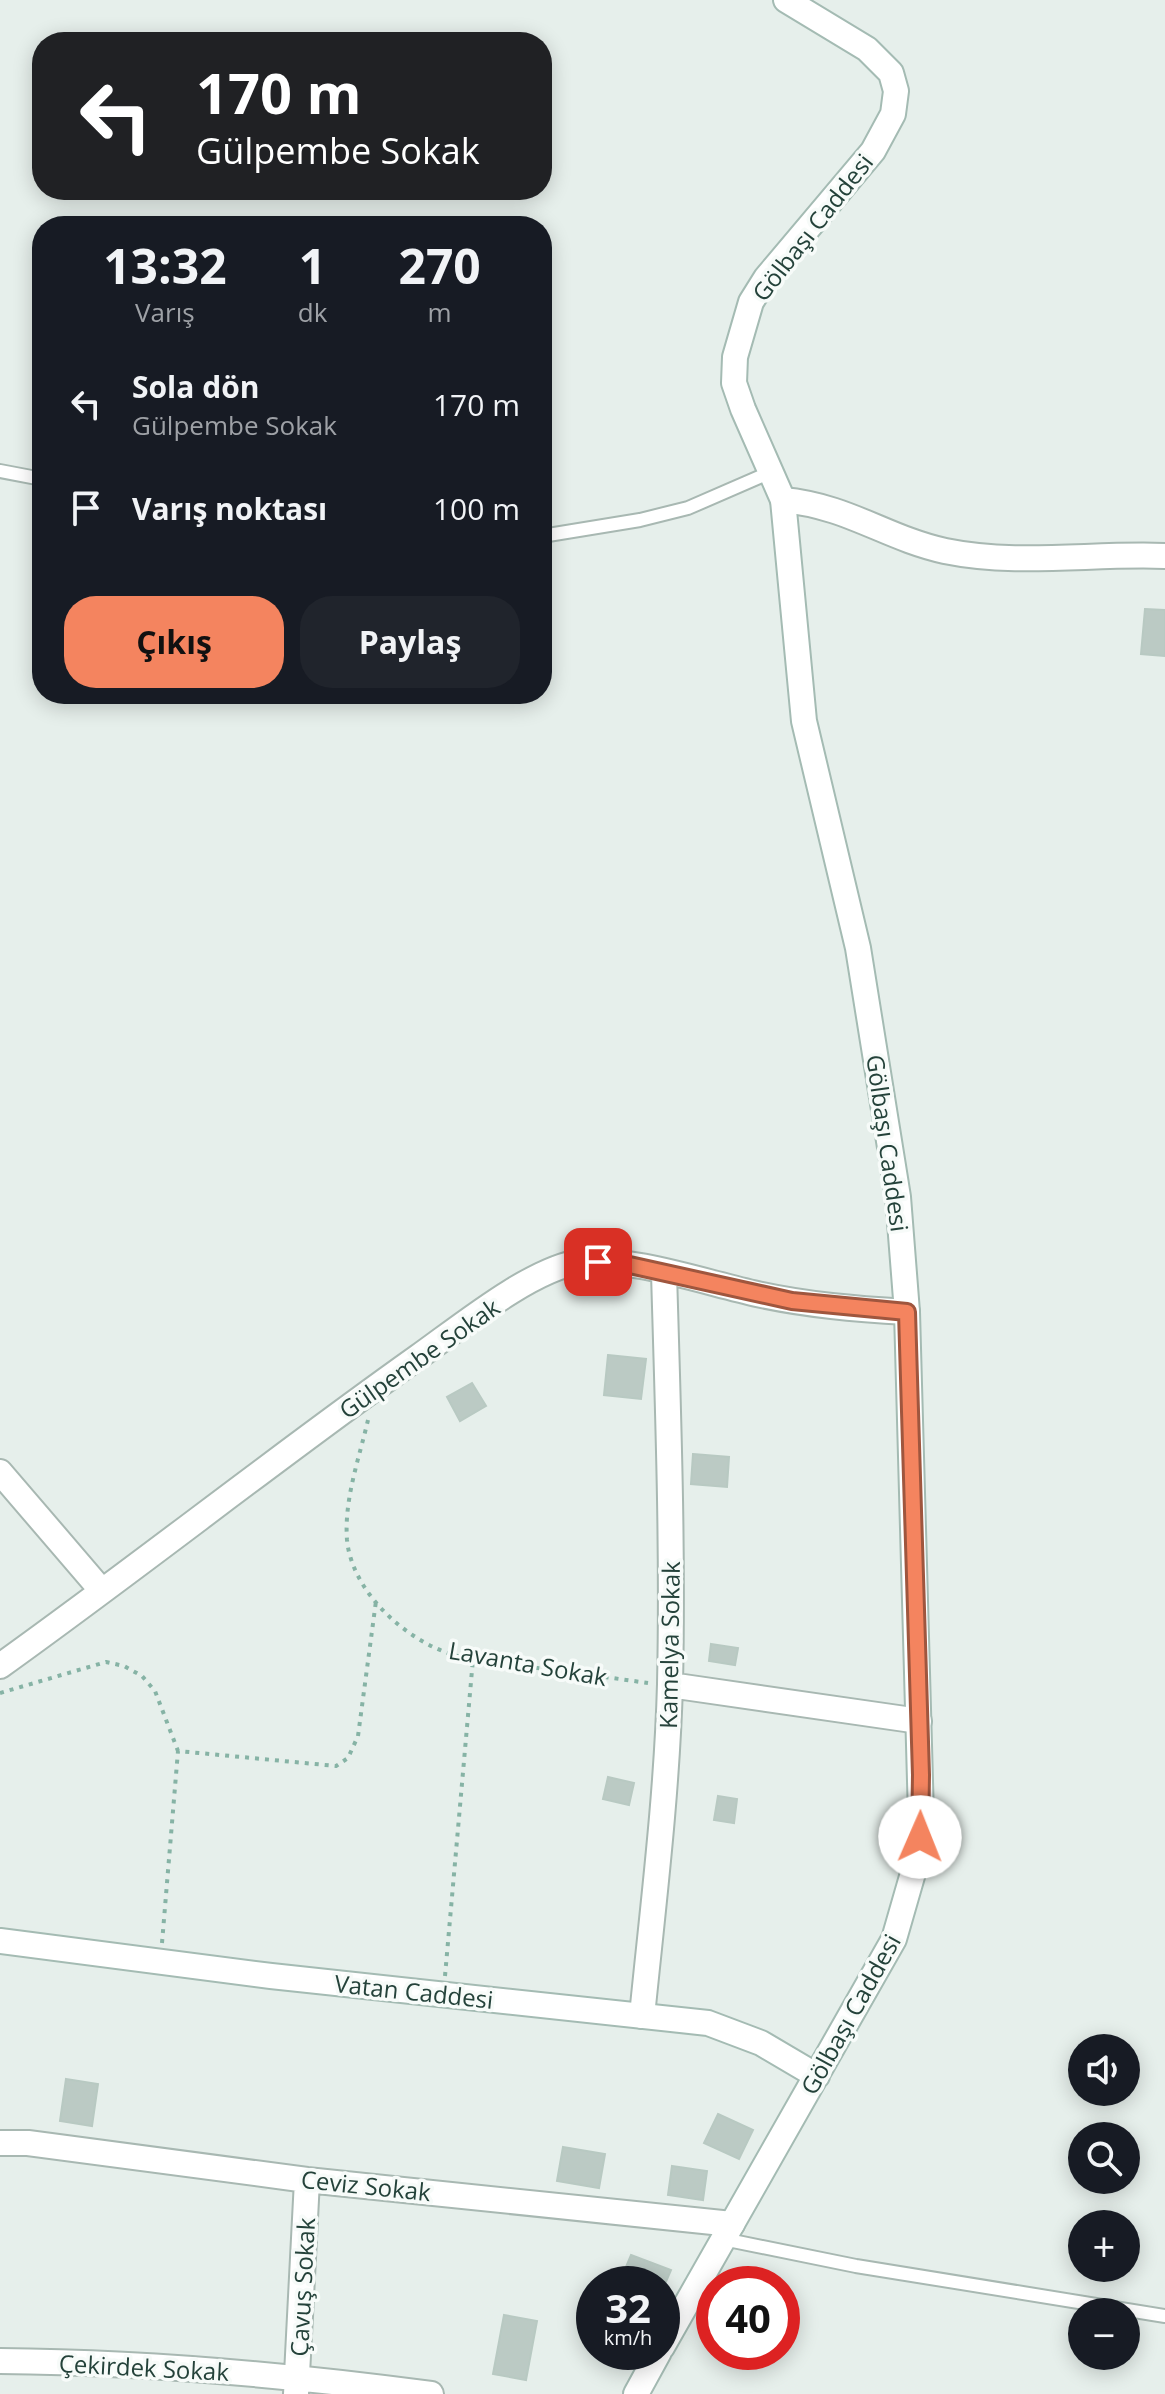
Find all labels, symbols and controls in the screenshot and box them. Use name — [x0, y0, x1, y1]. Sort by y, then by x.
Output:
text: 170 m — [196, 54, 362, 130]
icon: left — [64, 64, 168, 168]
text: Gülpembe Sokak — [196, 126, 480, 175]
street label: Gölbaşı Caddesi — [744, 147, 880, 307]
text: 13:32 — [103, 233, 227, 298]
text: 1 — [299, 233, 326, 298]
text: 270 — [398, 233, 481, 298]
text: Varış — [135, 294, 195, 330]
text: dk — [298, 294, 327, 330]
text: m — [428, 294, 452, 330]
text: Sola dön — [132, 366, 259, 407]
icon: left — [64, 382, 108, 426]
text: 170 m — [433, 384, 520, 425]
text: Gülpembe Sokak — [132, 407, 337, 443]
icon: arrive — [64, 486, 108, 530]
text: Varış noktası — [132, 488, 327, 529]
text: 100 m — [433, 488, 520, 529]
button: Çıkış — [64, 596, 284, 688]
button: Paylaş — [300, 596, 520, 688]
street label: Gölbaşı Caddesi — [859, 1052, 917, 1234]
pin — [564, 1228, 632, 1296]
icon: arrive — [576, 1240, 620, 1284]
street label: Gülpembe Sokak — [332, 1290, 506, 1426]
street label: Kamelya Sokak — [651, 1561, 687, 1729]
street label: Lavanta Sokak — [446, 1633, 610, 1693]
position arrow — [878, 1795, 962, 1879]
street label: Gölbaşı Caddesi — [792, 1928, 908, 2100]
street label: Vatan Caddesi — [333, 1966, 495, 2016]
map controls — [1068, 2034, 1140, 2370]
button: sound — [1068, 2034, 1140, 2106]
button: search — [1068, 2122, 1140, 2194]
street label: Ceviz Sokak — [299, 2162, 433, 2208]
button: + — [1068, 2210, 1140, 2282]
street label: Çavuş Sokak — [282, 2216, 322, 2357]
speed limit sign: 40 — [696, 2266, 800, 2370]
text: 32 — [605, 2280, 651, 2335]
button: − — [1068, 2298, 1140, 2370]
text: km/h — [604, 2324, 652, 2351]
street label: Çekirdek Sokak — [58, 2346, 230, 2388]

